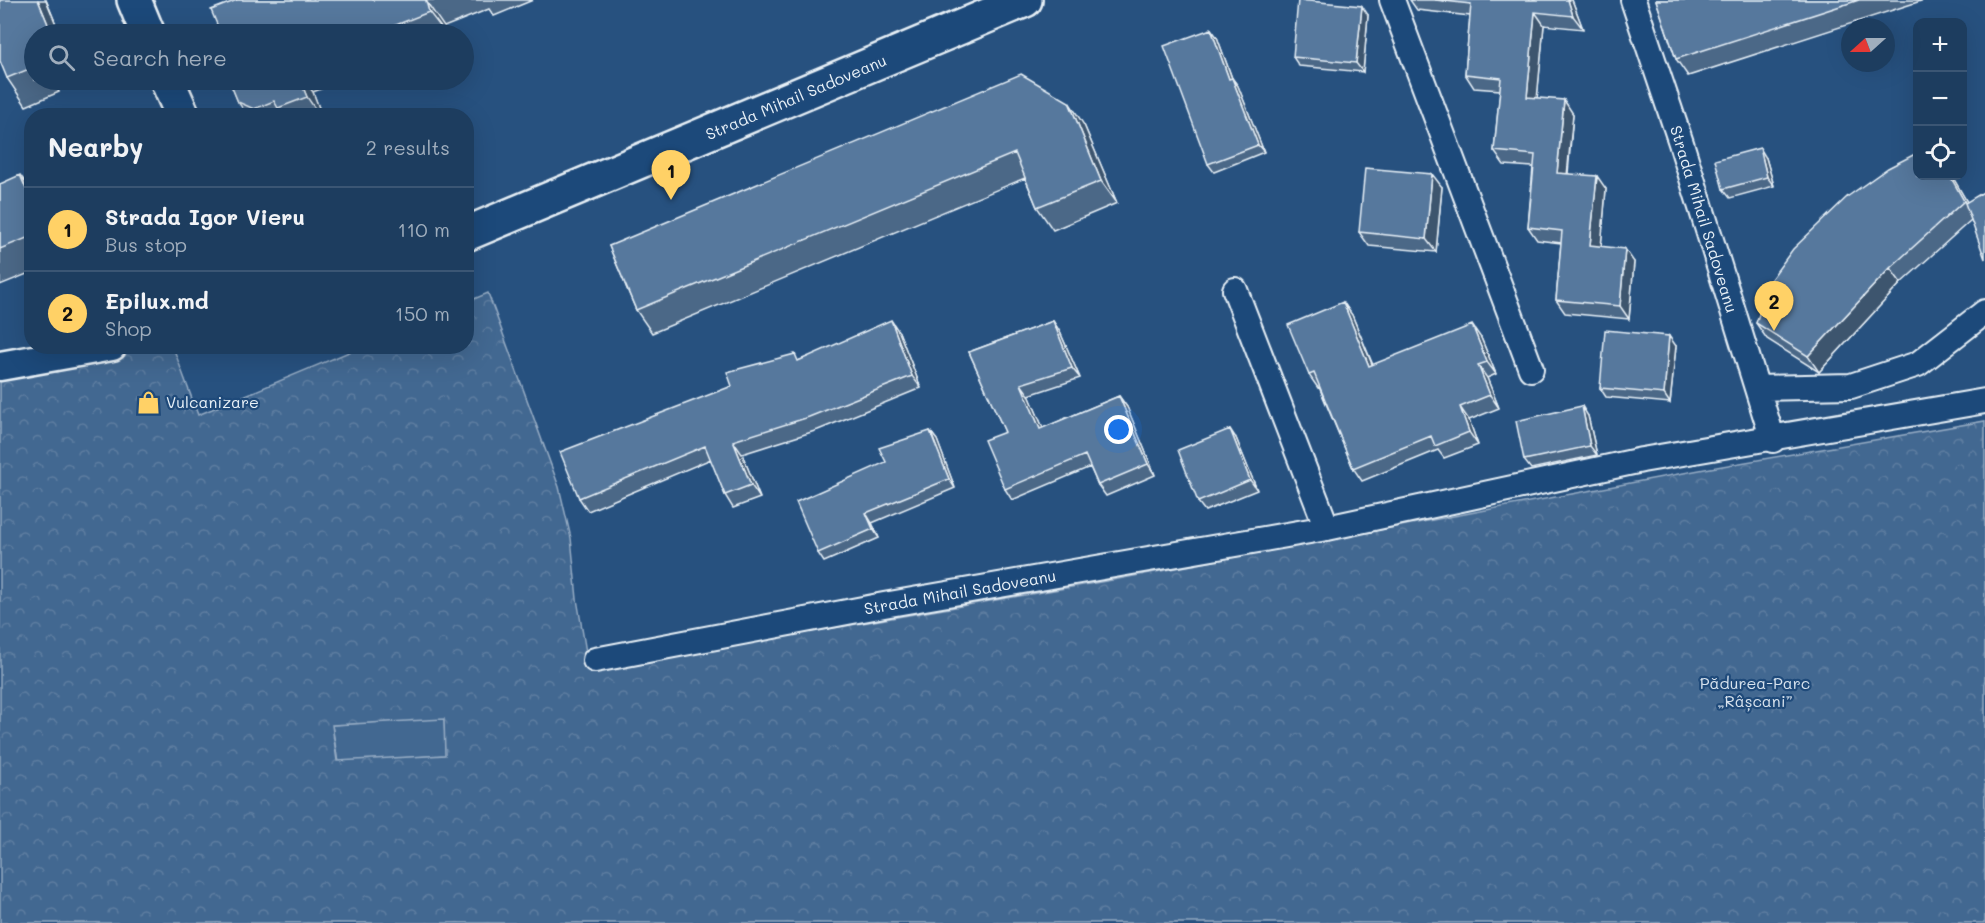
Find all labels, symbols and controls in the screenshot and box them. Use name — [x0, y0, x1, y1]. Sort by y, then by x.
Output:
north arrow — [1841, 18, 1895, 72]
map controls — [1913, 18, 1967, 180]
button: + — [1913, 18, 1967, 72]
search box — [24, 24, 474, 90]
icon: search — [45, 41, 78, 74]
text: Search here — [93, 43, 227, 72]
street label: Strada Mihail Sadoveanu — [702, 49, 889, 144]
button: − — [1913, 72, 1967, 126]
street label: Strada Mihail Sadoveanu — [1666, 123, 1743, 315]
button: locate — [1913, 126, 1967, 180]
text: Nearby — [48, 130, 143, 164]
text: 2 results — [366, 134, 450, 160]
pin: 1 — [652, 150, 690, 200]
text: Strada Igor Vieru — [105, 202, 305, 231]
text: 1 — [63, 216, 72, 242]
text: 110 m — [397, 216, 450, 242]
text: Bus stop — [105, 231, 187, 257]
pin: 2 — [1754, 282, 1794, 331]
text: Epilux.md — [105, 286, 209, 315]
text: 2 — [62, 300, 73, 326]
text: 150 m — [395, 300, 450, 326]
text: Shop — [105, 315, 152, 341]
shop icon: Vulcanizare — [135, 389, 161, 415]
place label: Vulcanizare — [166, 391, 259, 412]
your location — [1104, 415, 1133, 444]
street label: Strada Mihail Sadoveanu — [862, 564, 1058, 619]
park label: Pădurea-Parc „Râșcani” — [1700, 672, 1810, 712]

